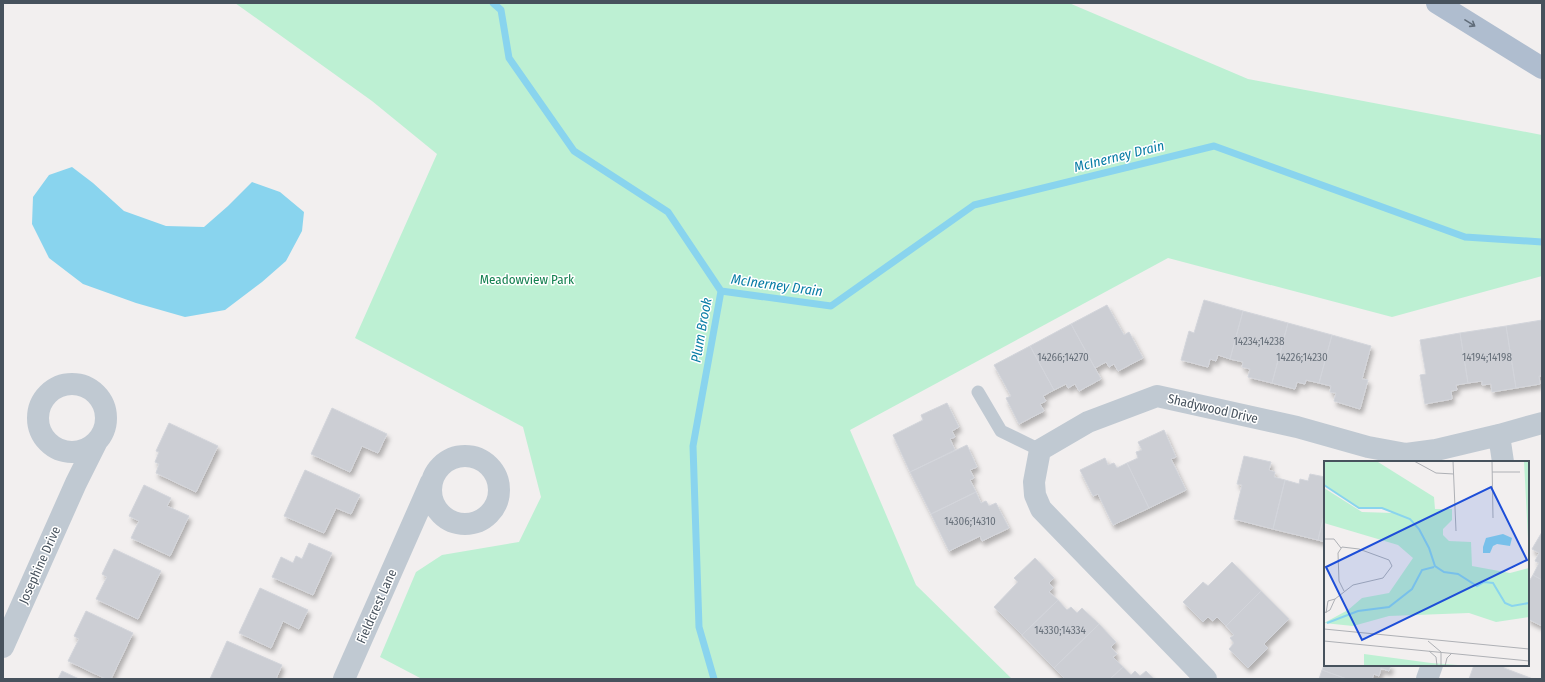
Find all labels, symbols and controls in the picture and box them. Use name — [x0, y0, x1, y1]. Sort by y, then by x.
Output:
one-way arrow — [1464, 20, 1476, 28]
water label: McInerney Drain — [1072, 137, 1166, 176]
water label: McInerney Drain — [730, 271, 824, 300]
park label: Meadowview Park — [480, 272, 575, 287]
water label: Plum Brook — [687, 296, 716, 364]
house number: 14234;14238 — [1233, 335, 1285, 348]
house number: 14266;14270 — [1037, 351, 1089, 364]
house number: 14226;14230 — [1276, 351, 1328, 364]
house number: 14194;14198 — [1462, 351, 1512, 364]
street label: Shadywood Drive — [1166, 391, 1259, 426]
inset map — [1324, 461, 1529, 666]
house number: 14306;14310 — [944, 515, 996, 528]
street label: Josephine Drive — [16, 524, 63, 606]
street label: Fieldcrest Lane — [353, 567, 400, 646]
house number: 14330;14334 — [1034, 624, 1086, 637]

